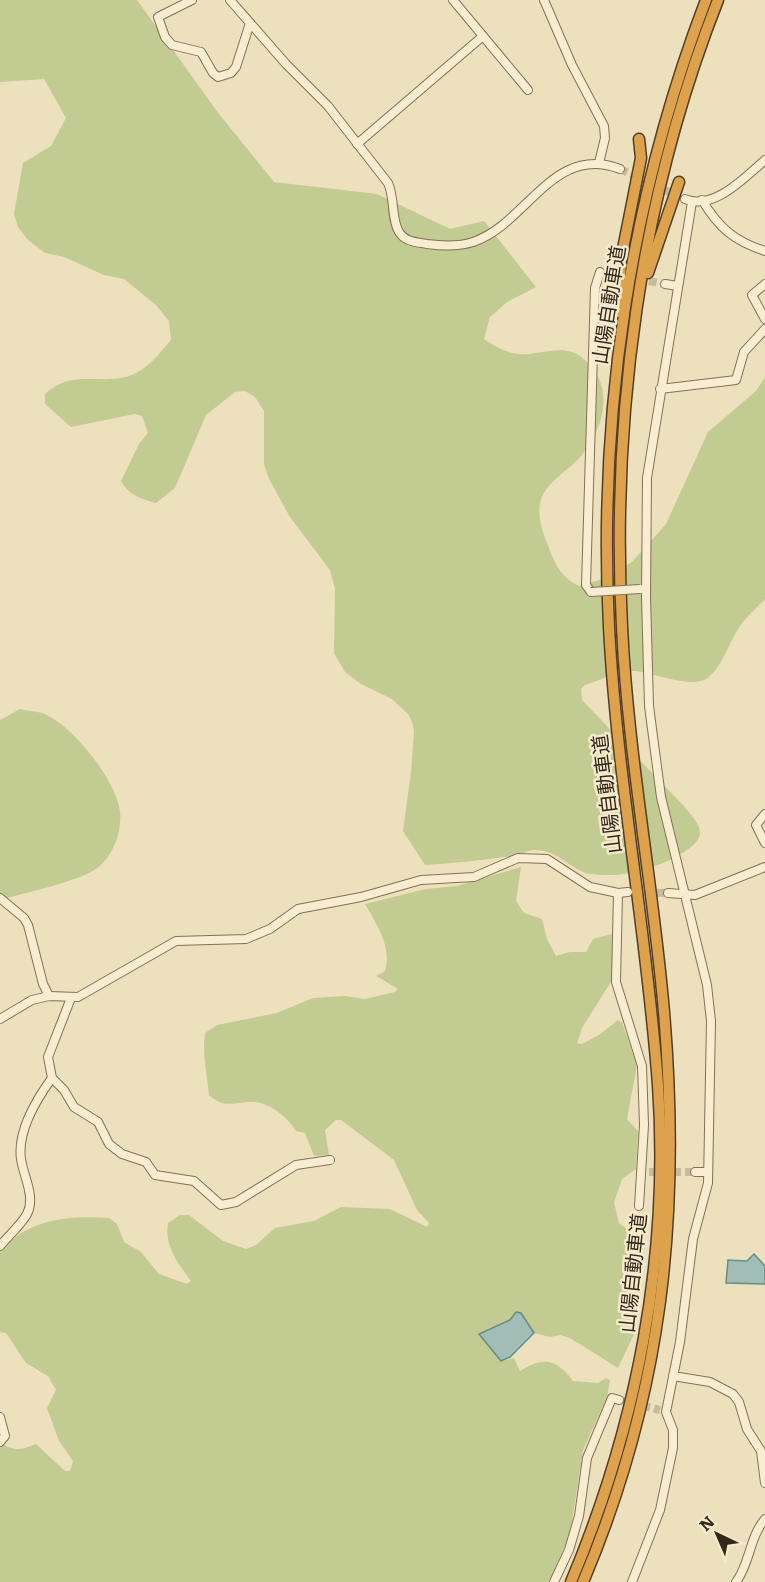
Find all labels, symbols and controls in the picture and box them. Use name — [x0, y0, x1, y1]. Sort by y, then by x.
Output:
street label: 山陽自動車道 — [583, 243, 631, 366]
street label: 山陽自動車道 — [583, 733, 627, 856]
street label: 山陽自動車道 — [610, 1212, 652, 1334]
north arrow — [687, 1504, 747, 1564]
text: N — [693, 1509, 719, 1536]

